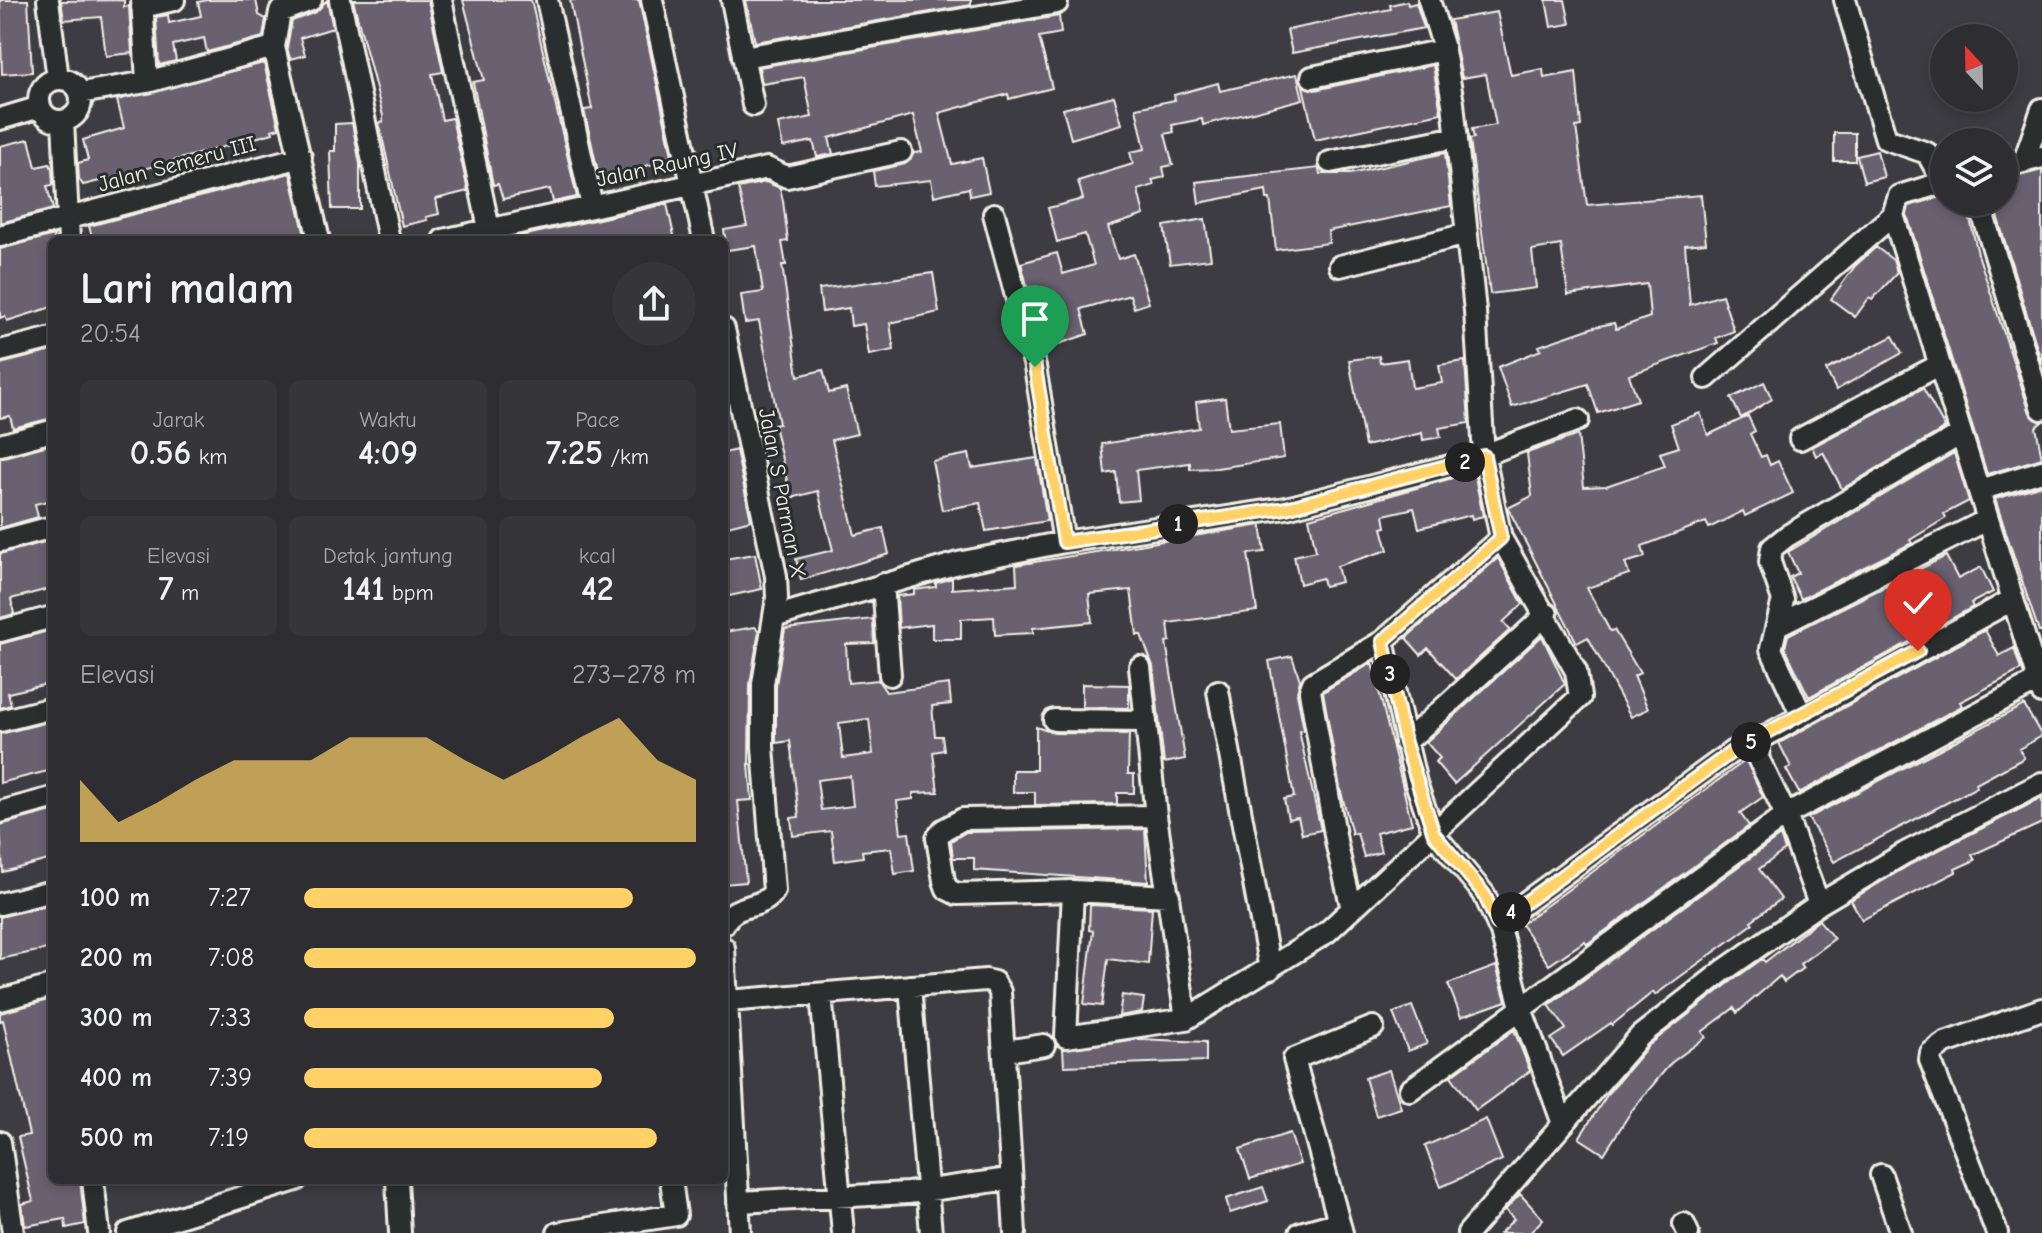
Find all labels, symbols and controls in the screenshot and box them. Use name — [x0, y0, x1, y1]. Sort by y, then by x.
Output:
north arrow — [1930, 24, 2018, 112]
map controls — [1930, 24, 2018, 216]
button: layers — [1930, 128, 2018, 216]
street label: Jalan Semeru III — [95, 130, 259, 198]
street label: Jalan Raung IV — [594, 137, 740, 193]
button: share — [612, 262, 696, 346]
text: Lari malam — [80, 263, 294, 314]
pin — [1001, 285, 1069, 367]
icon: arrive — [1013, 297, 1057, 341]
text: 20:54 — [80, 319, 141, 349]
street label: Jalan S Parman X — [753, 406, 811, 580]
text: Jarak — [153, 407, 205, 433]
text: Waktu — [359, 407, 417, 433]
text: Pace — [575, 407, 620, 433]
text: 0.56 — [130, 433, 191, 473]
text: 4:09 — [358, 433, 418, 473]
text: 7:25 — [546, 433, 603, 473]
pin: 2 — [1445, 442, 1485, 482]
text: km — [191, 444, 227, 470]
text: /km — [603, 444, 649, 470]
text: 2 — [1460, 449, 1470, 475]
pin: 1 — [1158, 504, 1198, 544]
text: 1 — [1174, 511, 1182, 537]
text: Elevasi — [147, 543, 210, 569]
text: Detak jantung — [323, 543, 453, 569]
text: kcal — [579, 543, 616, 569]
text: 7 — [158, 569, 174, 609]
text: 141 — [342, 569, 385, 609]
text: 42 — [581, 569, 614, 609]
pin — [1884, 569, 1952, 651]
text: m — [174, 580, 199, 606]
text: bpm — [385, 580, 434, 606]
icon: check — [1896, 581, 1940, 625]
pin: 3 — [1370, 654, 1410, 694]
text: Elevasi — [80, 660, 155, 690]
text: 273–278 m — [572, 660, 696, 690]
text: 3 — [1385, 661, 1395, 687]
pin: 5 — [1731, 722, 1771, 762]
text: 5 — [1745, 729, 1757, 755]
text: 100 m — [80, 883, 150, 913]
text: 7:27 — [208, 883, 251, 913]
pin: 4 — [1491, 892, 1531, 932]
text: 4 — [1506, 899, 1516, 925]
text: 200 m — [80, 943, 153, 973]
text: 7:08 — [208, 943, 254, 973]
text: 300 m — [80, 1003, 153, 1033]
text: 7:33 — [208, 1003, 251, 1033]
text: 400 m — [80, 1063, 152, 1093]
text: 7:39 — [208, 1063, 252, 1093]
text: 500 m — [80, 1123, 154, 1153]
text: 7:19 — [208, 1123, 249, 1153]

